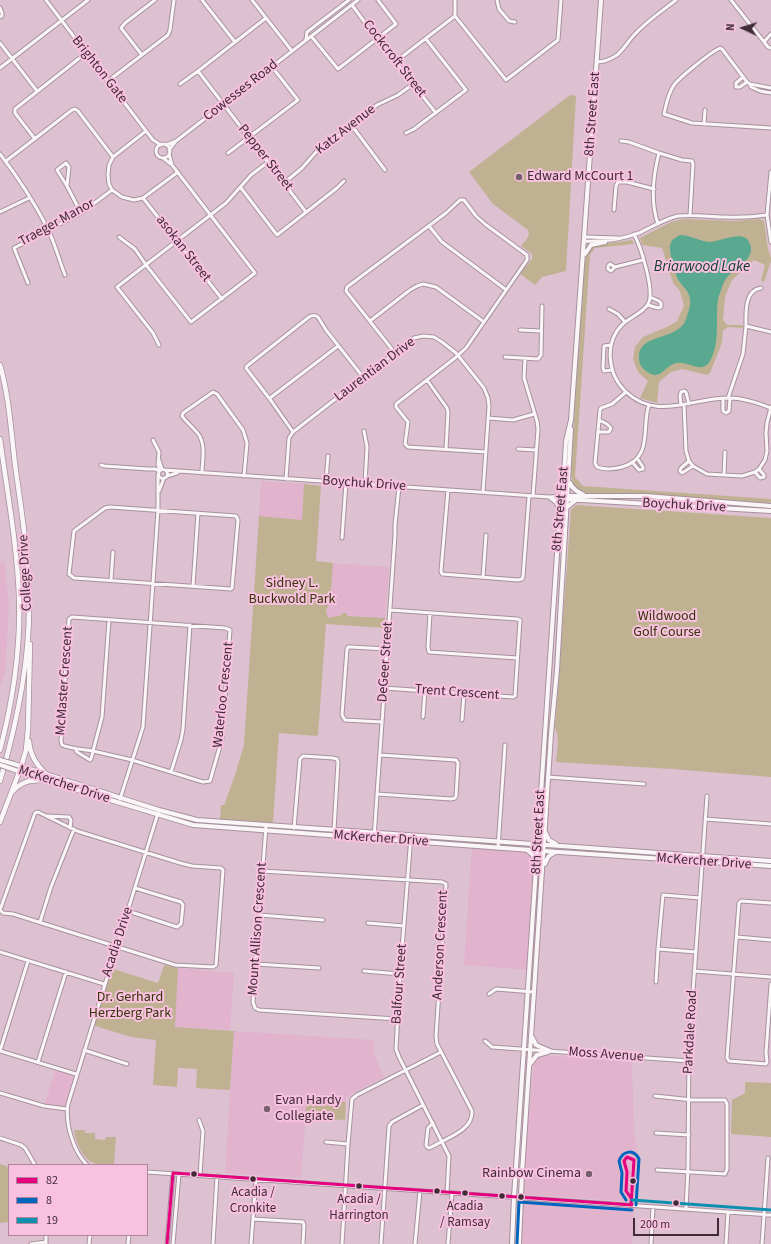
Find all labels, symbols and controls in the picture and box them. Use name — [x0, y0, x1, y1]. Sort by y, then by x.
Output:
north arrow — [723, 8, 763, 48]
street label: Cockcroft Street — [359, 17, 429, 101]
text: N — [723, 23, 738, 31]
street label: Brighton Gate — [68, 33, 130, 107]
street label: Cowesses Road — [200, 57, 282, 125]
street label: 8th Street East — [582, 71, 604, 157]
street label: Katz Avenue — [313, 101, 379, 159]
street label: Pepper Street — [234, 121, 296, 195]
place label: Edward McCourt 1 — [527, 169, 633, 185]
marker: Edward McCourt 1 — [514, 172, 524, 182]
street label: Traeger Manor — [16, 195, 98, 251]
street label: asokan Street — [152, 212, 214, 286]
water label: Briarwood Lake — [654, 259, 750, 277]
street label: Laurentian Drive — [331, 334, 419, 406]
street label: 8th Street East — [549, 466, 573, 552]
street label: Boychuk Drive — [322, 473, 406, 495]
street label: Boychuk Drive — [642, 495, 726, 517]
street label: College Drive — [16, 534, 36, 612]
park label: Sidney L. Buckwold Park — [248, 576, 336, 608]
park label: Wildwood Golf Course — [633, 609, 701, 642]
street label: DeGeer Street — [375, 621, 397, 703]
street label: McMaster Crescent — [53, 626, 77, 736]
street label: Waterloo Crescent — [210, 641, 238, 749]
street label: Trent Crescent — [414, 682, 500, 704]
street label: McKercher Drive — [16, 762, 112, 808]
street label: 8th Street East — [528, 789, 550, 875]
street label: McKercher Drive — [333, 827, 429, 851]
street label: McKercher Drive — [656, 850, 752, 874]
street label: Mount Allison Crescent — [245, 862, 271, 996]
street label: Anderson Crescent — [430, 890, 452, 1000]
street label: Acadia Drive — [99, 905, 137, 979]
street label: Balfour Street — [389, 943, 411, 1025]
park label: Dr. Gerhard Herzberg Park — [89, 990, 171, 1022]
street label: Parkdale Road — [680, 990, 702, 1074]
street label: Moss Avenue — [568, 1044, 644, 1066]
place label: Evan Hardy Collegiate — [275, 1093, 341, 1126]
marker: Evan Hardy Collegiate — [262, 1104, 272, 1114]
legend — [8, 1164, 148, 1236]
place label: Rainbow Cinema — [482, 1166, 581, 1182]
unlabelled marker — [189, 1169, 199, 1179]
marker: Rainbow Cinema — [584, 1169, 594, 1179]
text: 82 — [46, 1172, 58, 1189]
marker: Acadia / Cronkite — [248, 1174, 258, 1184]
unlabelled marker — [628, 1176, 638, 1186]
marker: Acadia / Harrington — [354, 1181, 364, 1191]
place label: Acadia / Cronkite — [230, 1185, 276, 1216]
unlabelled marker — [432, 1186, 442, 1196]
marker: Acadia / Ramsay — [460, 1188, 470, 1198]
unlabelled marker — [497, 1191, 507, 1201]
text: 8 — [46, 1192, 52, 1209]
place label: Acadia / Harrington — [329, 1192, 389, 1223]
unlabelled marker — [516, 1192, 526, 1202]
unlabelled marker — [671, 1198, 681, 1208]
place label: Acadia / Ramsay — [440, 1199, 490, 1230]
scale bar — [635, 1210, 721, 1236]
text: 19 — [46, 1212, 58, 1229]
text: 200 m — [640, 1216, 670, 1233]

